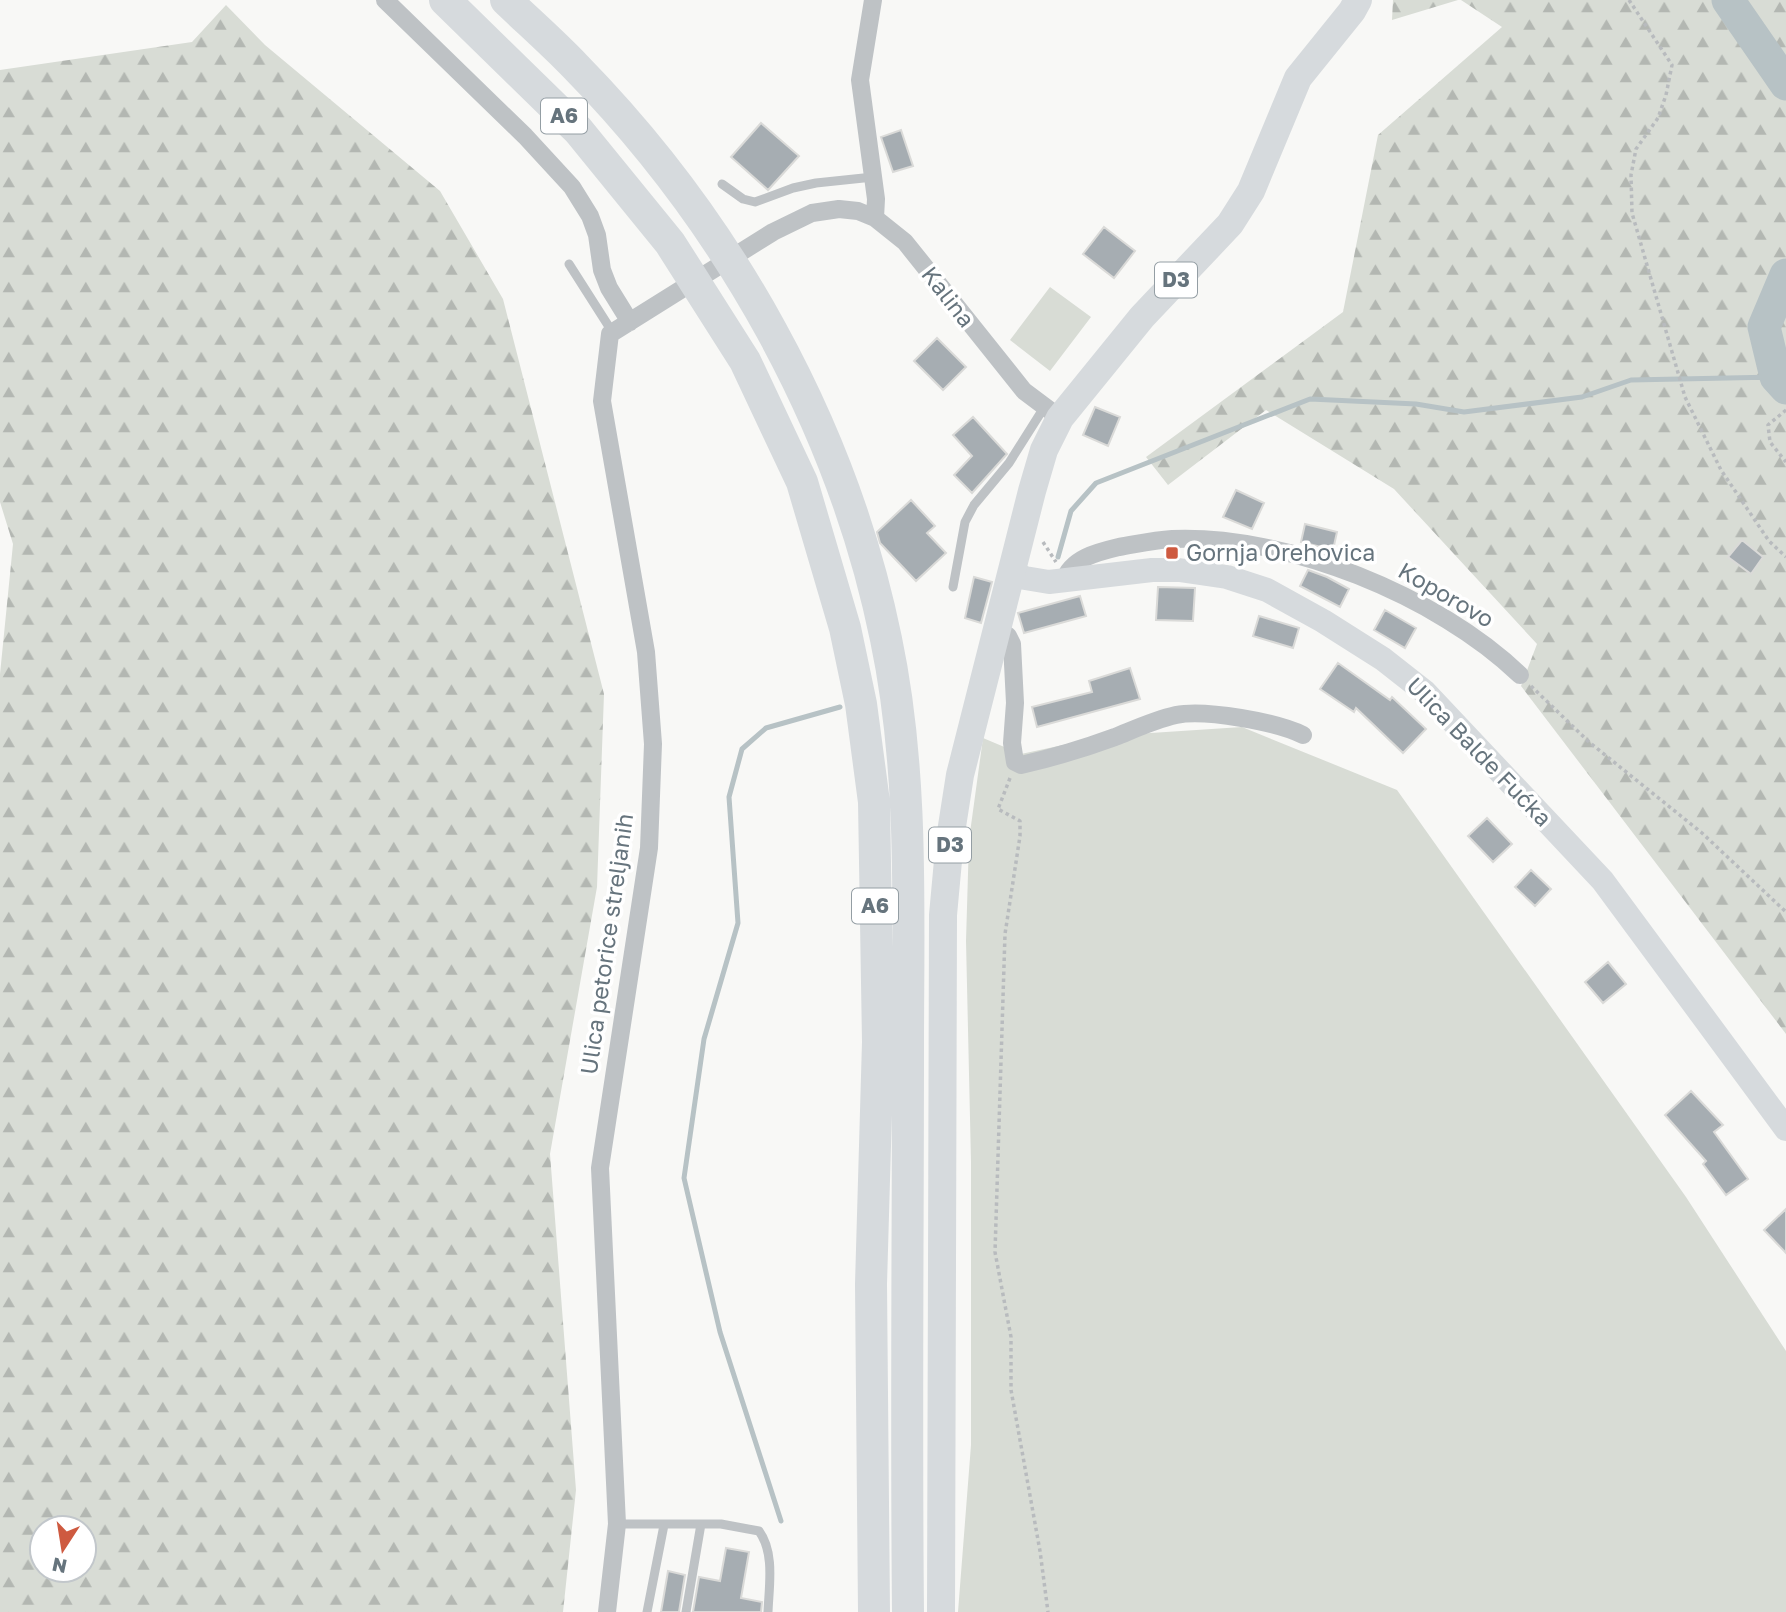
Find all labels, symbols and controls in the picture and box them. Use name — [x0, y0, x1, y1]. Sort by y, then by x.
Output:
road number: A6 — [541, 99, 587, 134]
street label: Kalina — [916, 260, 981, 332]
road number: D3 — [1155, 262, 1197, 298]
place label: Gornja Orehovica — [1186, 538, 1375, 566]
marker: Gornja Orehovica — [1164, 545, 1180, 561]
street label: Koporovo — [1394, 556, 1499, 633]
street label: Ulica Balde Fućka — [1401, 671, 1558, 832]
street label: Ulica petorice streljanih — [574, 812, 638, 1076]
road number: D3 — [929, 828, 971, 862]
road number: A6 — [852, 888, 898, 923]
north arrow — [28, 1514, 98, 1584]
text: N — [50, 1553, 69, 1579]

